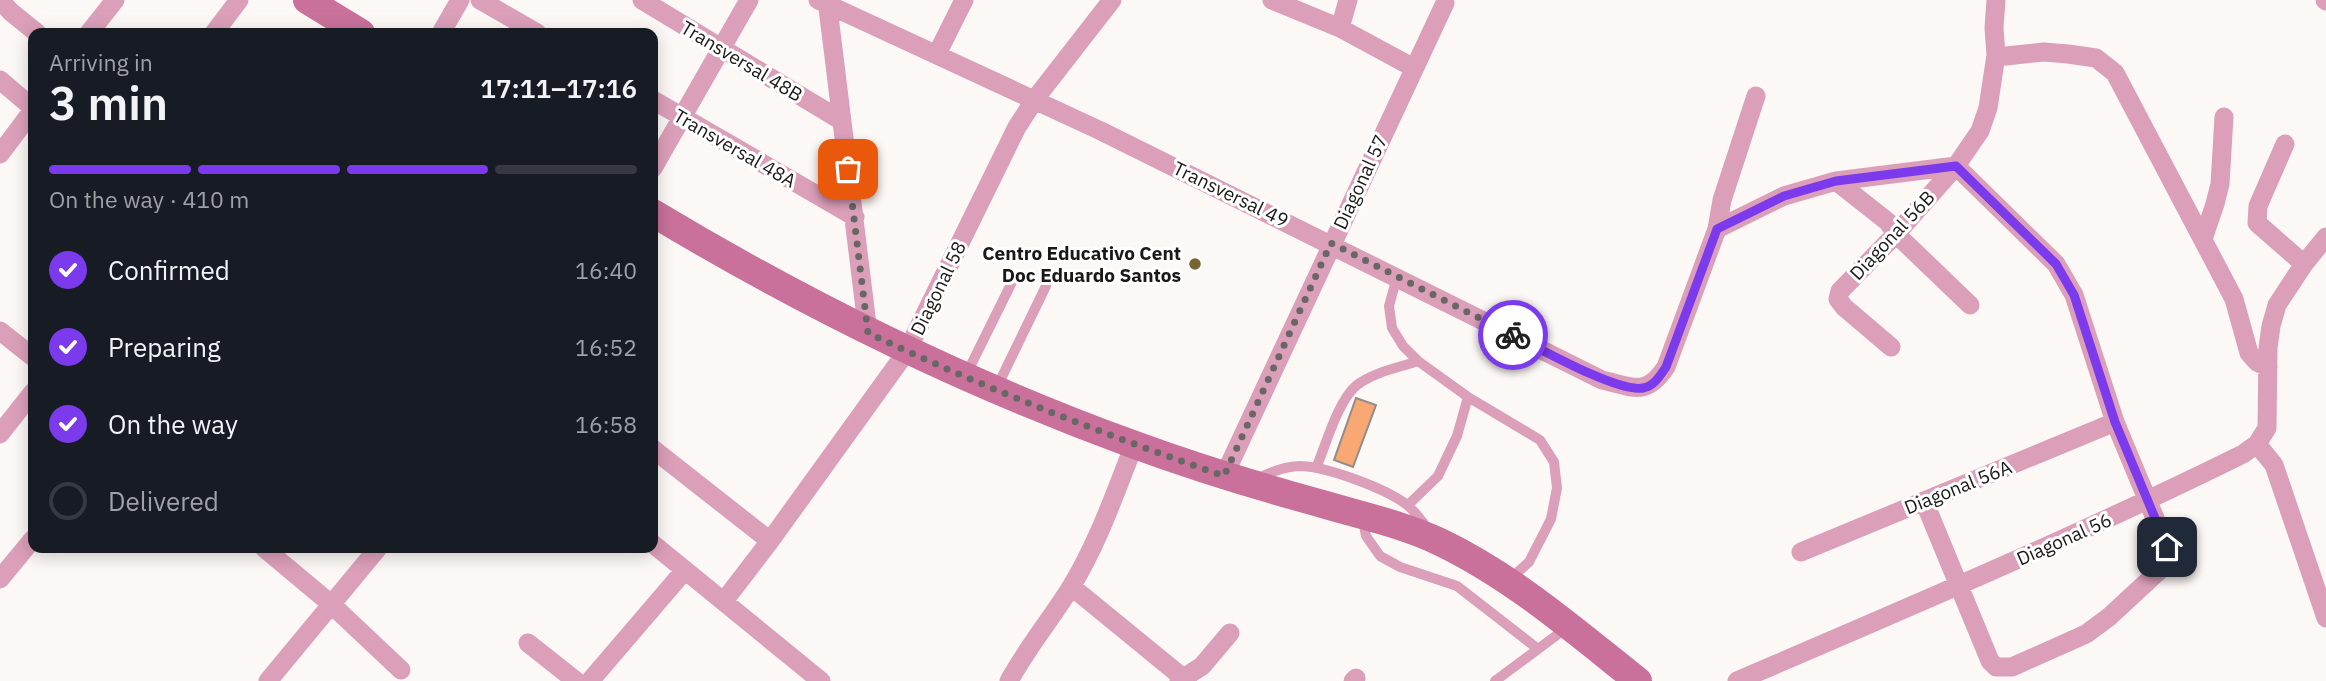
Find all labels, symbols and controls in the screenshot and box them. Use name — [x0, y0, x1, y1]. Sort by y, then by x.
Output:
street label: Transversal 48B — [677, 15, 807, 107]
text: Arriving in — [49, 47, 153, 77]
text: 17:11–17:16 — [480, 71, 637, 105]
text: 3 min — [49, 73, 168, 133]
street label: Transversal 48A — [669, 103, 801, 193]
street label: Diagonal 57 — [1328, 131, 1392, 233]
pin — [818, 139, 878, 199]
icon: bag — [829, 150, 867, 188]
street label: Transversal 49 — [1169, 156, 1293, 232]
text: On the way · 410 m — [49, 184, 249, 214]
street label: Diagonal 56B — [1844, 185, 1940, 285]
street label: Diagonal 58 — [905, 237, 971, 339]
place label: Centro Educativo Cent Doc Eduardo Santos — [982, 241, 1181, 287]
icon: check — [49, 251, 87, 289]
text: Confirmed — [108, 253, 230, 287]
text: 16:40 — [575, 255, 637, 285]
marker: Centro Educativo Cent Doc Eduardo Santos — [1187, 256, 1203, 272]
courier — [1478, 300, 1548, 370]
icon: bike — [1494, 316, 1532, 354]
icon: check — [49, 328, 87, 366]
text: Preparing — [108, 330, 221, 364]
text: 16:52 — [575, 332, 637, 362]
icon: check — [49, 405, 87, 443]
text: On the way — [108, 407, 238, 441]
text: 16:58 — [575, 409, 637, 439]
street label: Diagonal 56A — [1901, 455, 2015, 519]
text: Delivered — [108, 484, 219, 518]
street label: Diagonal 56 — [2013, 507, 2115, 571]
pin — [2137, 517, 2197, 577]
icon: home — [2148, 528, 2186, 566]

